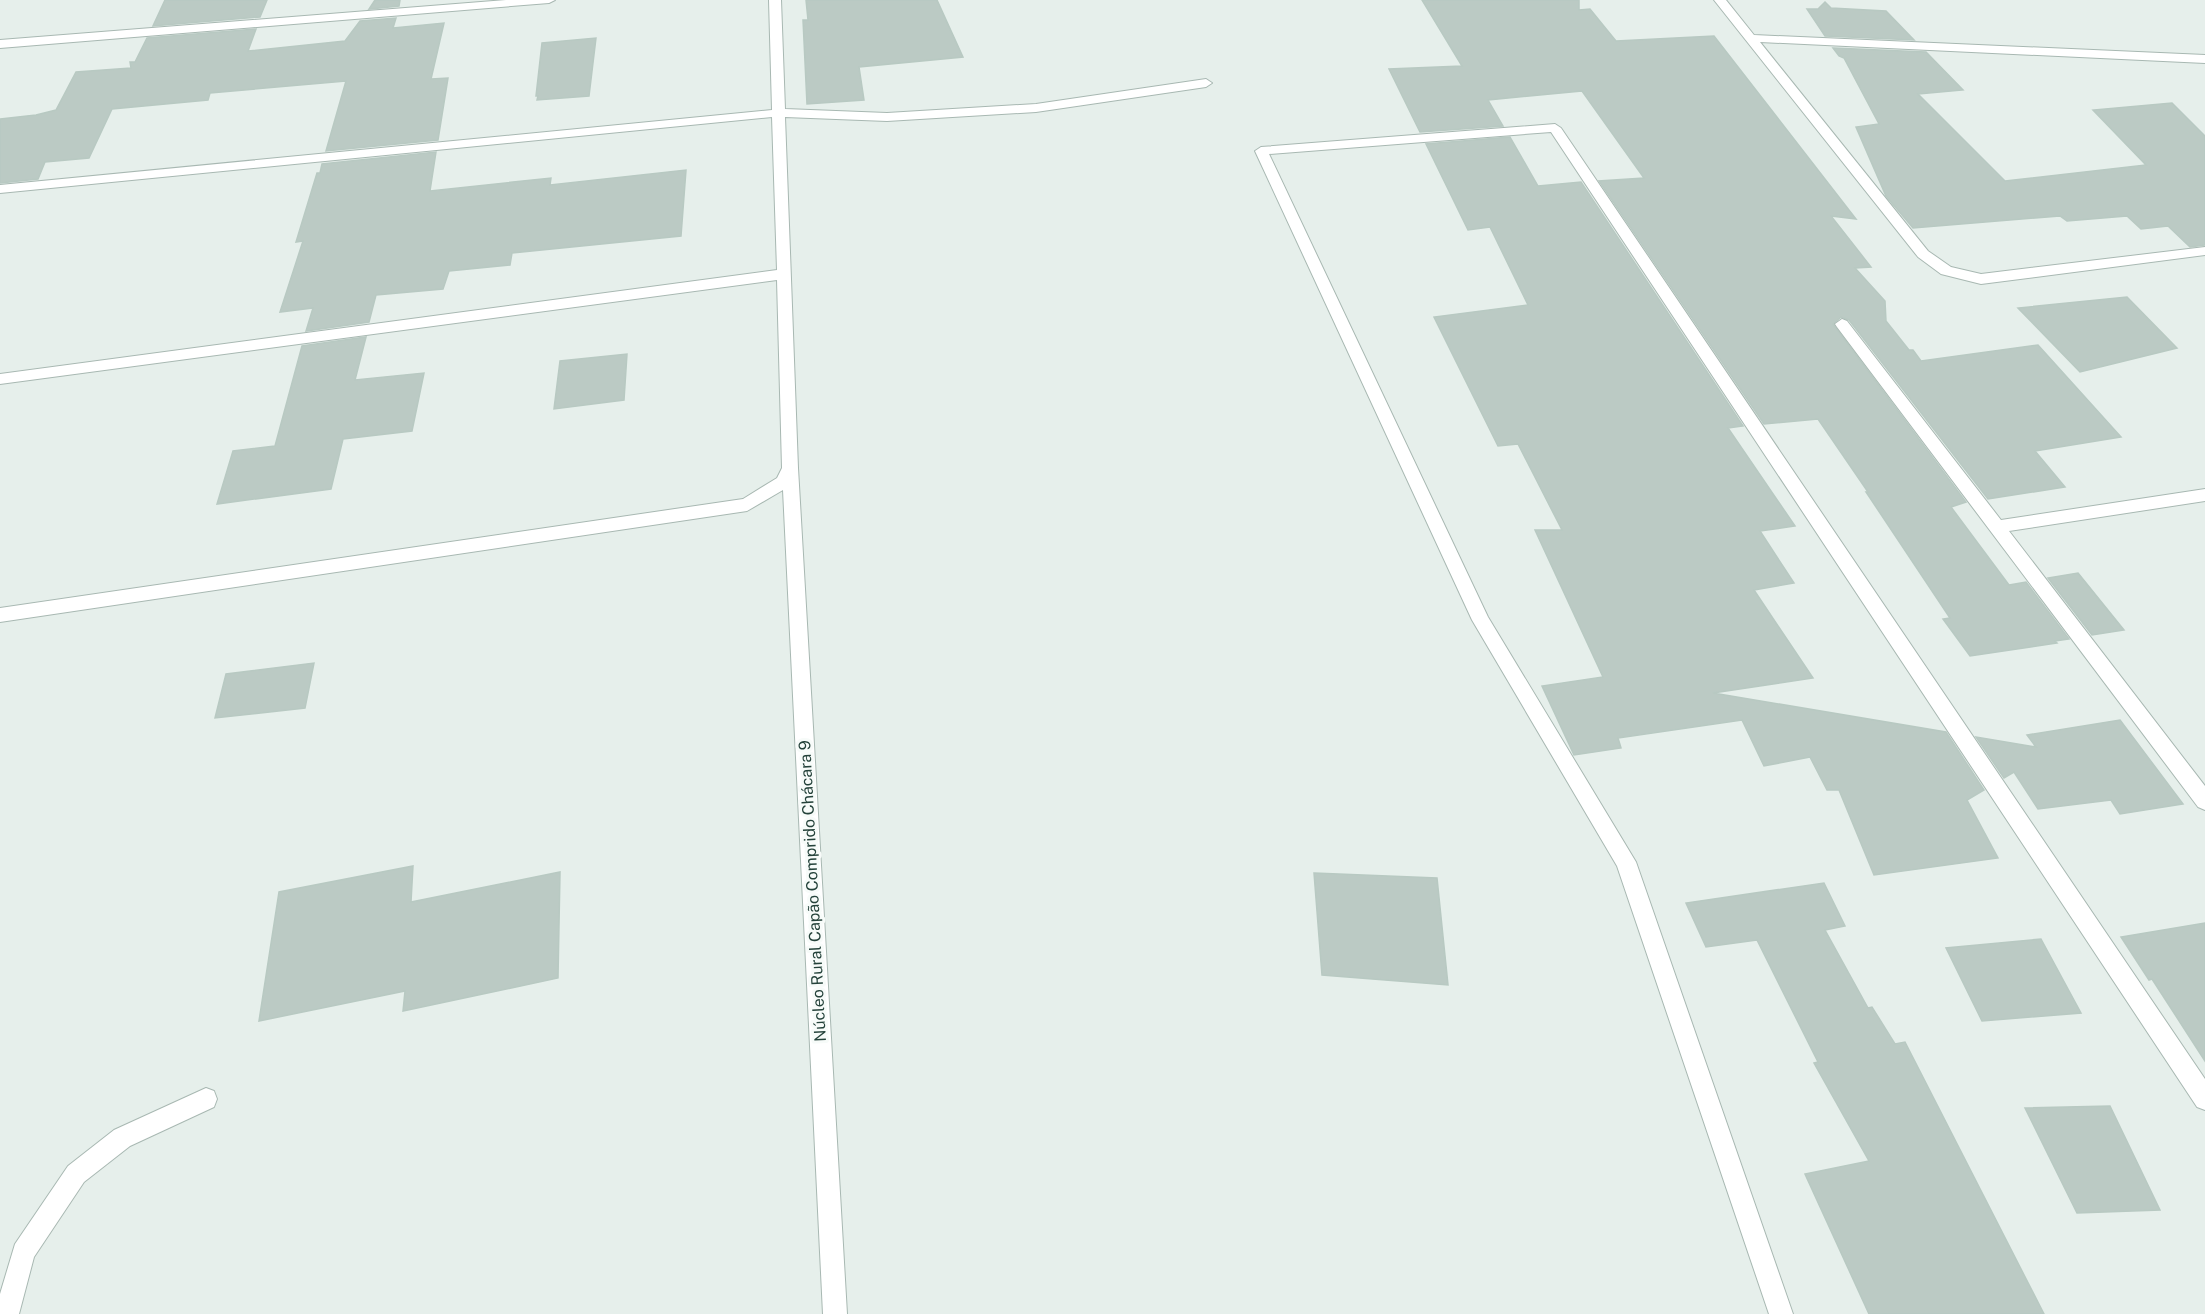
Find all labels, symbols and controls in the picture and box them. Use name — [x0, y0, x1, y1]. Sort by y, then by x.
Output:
street label: Núcleo Rural Capão Comprido Chácara 9 — [795, 740, 830, 1042]

